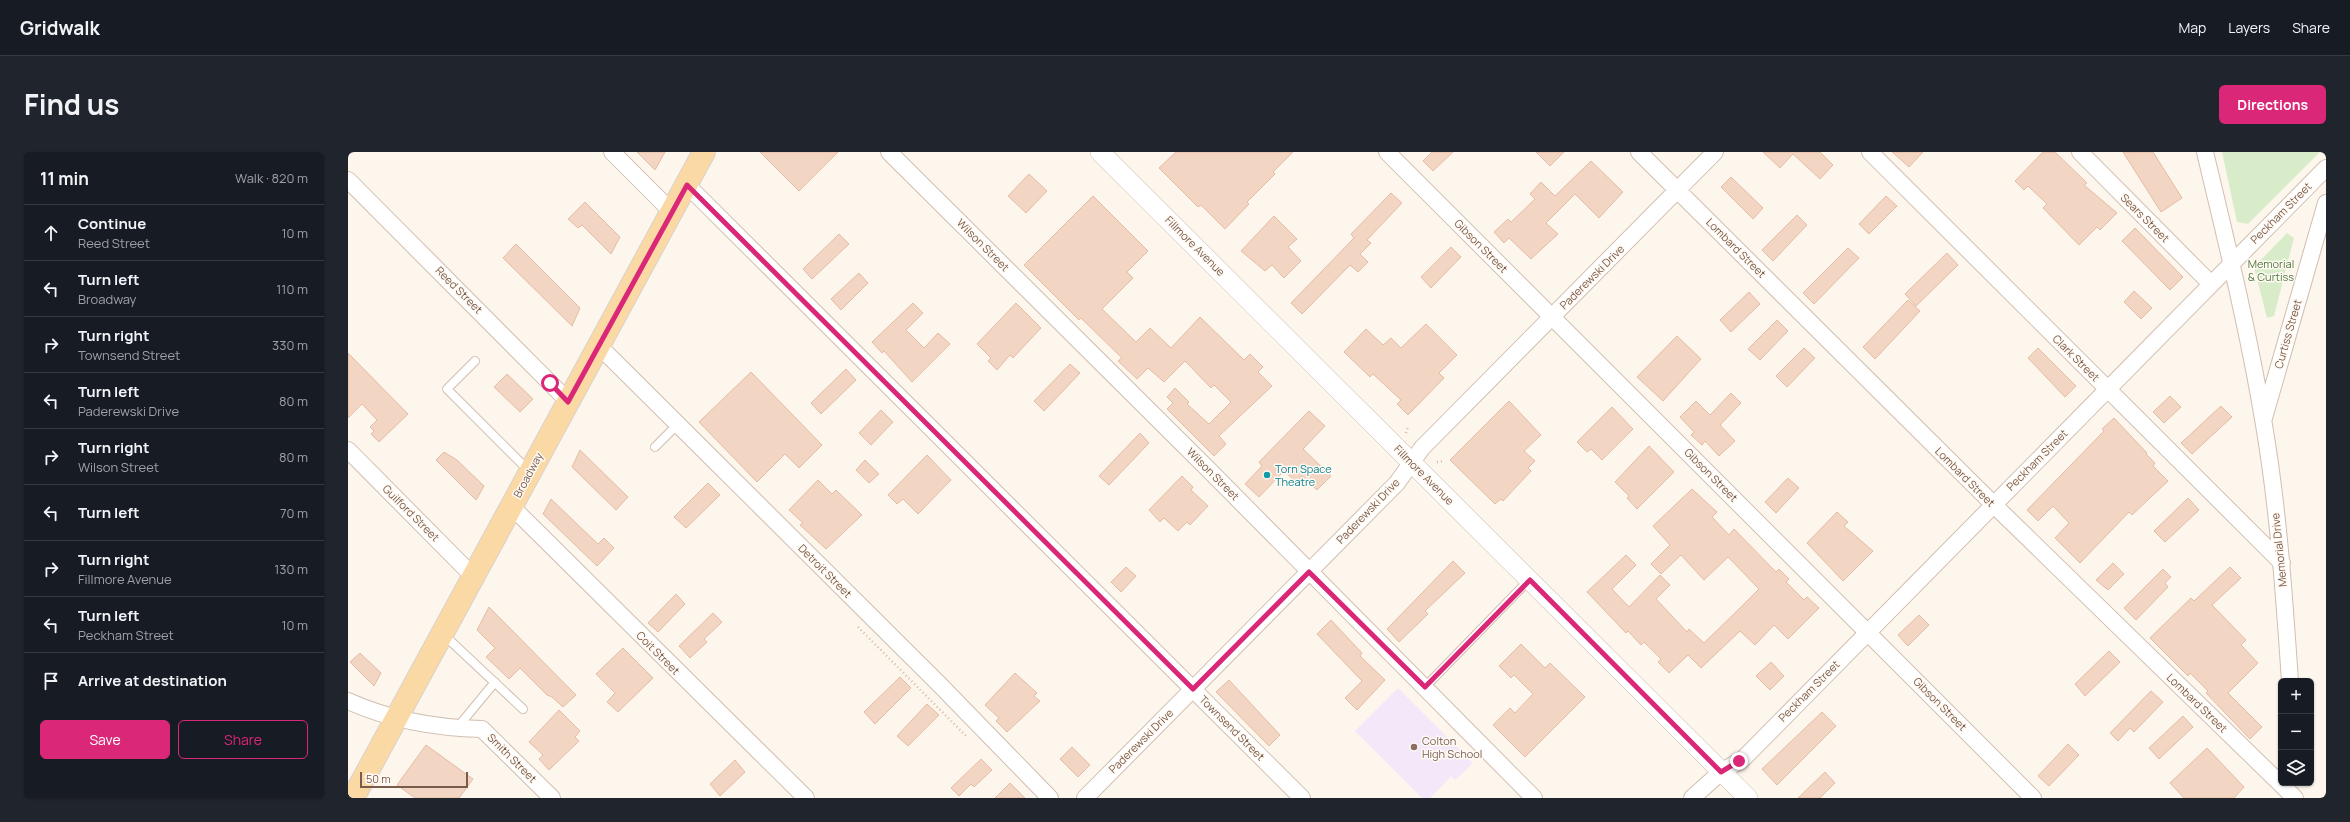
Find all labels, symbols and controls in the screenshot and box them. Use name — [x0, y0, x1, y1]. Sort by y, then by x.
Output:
text: Gridwalk — [20, 15, 100, 41]
text: Map — [2178, 18, 2206, 37]
text: Layers — [2228, 18, 2270, 37]
text: Share — [2292, 18, 2330, 37]
text: Find us — [24, 85, 119, 123]
button: Directions — [2219, 85, 2326, 124]
text: 11 min — [40, 167, 89, 190]
text: Walk · 820 m — [235, 169, 308, 187]
street label: Peckham Street — [2247, 179, 2315, 247]
street label: Sears Street — [2118, 190, 2173, 245]
street label: Fillmore Avenue — [1162, 212, 1229, 279]
text: Continue — [78, 213, 146, 234]
street label: Lombard Street — [1703, 214, 1770, 281]
street label: Wilson Street — [954, 215, 1013, 274]
street label: Gibson Street — [1451, 216, 1511, 276]
icon: ahead — [40, 222, 62, 244]
text: 10 m — [281, 224, 308, 242]
text: Reed Street — [78, 234, 150, 252]
street label: Paderewski Drive — [1556, 241, 1628, 312]
park label: Memorial & Curtiss — [2248, 256, 2294, 284]
street label: Reed Street — [433, 263, 486, 316]
text: Turn left — [78, 269, 140, 290]
icon: left — [40, 278, 62, 300]
text: 110 m — [276, 280, 308, 298]
text: Broadway — [78, 290, 136, 308]
street label: Curtiss Street — [2270, 297, 2305, 370]
text: Turn right — [78, 325, 149, 346]
street label: Clark Street — [2050, 331, 2103, 384]
icon: right — [40, 334, 62, 356]
text: 330 m — [272, 336, 308, 354]
text: Townsend Street — [78, 346, 180, 364]
route start — [541, 374, 559, 392]
text: Turn left — [78, 381, 140, 402]
icon: left — [40, 390, 62, 412]
text: 80 m — [279, 392, 308, 410]
text: Paderewski Drive — [78, 402, 179, 420]
street label: Peckham Street — [2003, 426, 2071, 494]
text: Turn right — [78, 437, 149, 458]
street label: Fillmore Avenue — [1391, 441, 1458, 508]
street label: Lombard Street — [1932, 443, 1999, 510]
street label: Wilson Street — [1184, 444, 1243, 503]
street label: Gibson Street — [1681, 445, 1741, 505]
icon: right — [40, 446, 62, 468]
text: 80 m — [279, 448, 308, 466]
street label: Broadway — [509, 449, 546, 500]
text: Wilson Street — [78, 458, 159, 476]
place label: Torn Space Theatre — [1275, 461, 1332, 489]
marker: Torn Space Theatre — [1262, 470, 1272, 480]
street label: Paderewski Drive — [1333, 474, 1403, 547]
street label: Guilford Street — [380, 481, 443, 544]
icon: left — [40, 502, 62, 524]
text: Turn left — [78, 502, 140, 523]
text: 70 m — [280, 504, 308, 522]
street label: Memorial Drive — [2267, 512, 2290, 588]
street label: Detroit Street — [795, 541, 855, 601]
text: Turn right — [78, 549, 149, 570]
icon: right — [40, 558, 62, 580]
text: 130 m — [274, 560, 308, 578]
text: Fillmore Avenue — [78, 570, 172, 588]
text: Turn left — [78, 605, 140, 626]
icon: left — [40, 614, 62, 636]
text: 10 m — [281, 616, 308, 634]
text: Peckham Street — [78, 626, 174, 644]
street label: Coit Street — [633, 628, 683, 678]
street label: Peckham Street — [1775, 657, 1843, 725]
icon: arrive — [40, 670, 62, 692]
text: Arrive at destination — [78, 670, 227, 691]
street label: Lombard Street — [2164, 670, 2231, 735]
street label: Gibson Street — [1910, 674, 1970, 734]
map controls — [2278, 678, 2314, 786]
button: + — [2278, 678, 2314, 714]
street label: Townsend Street — [1196, 692, 1268, 764]
street label: Paderewski Drive — [1105, 705, 1177, 776]
button: − — [2278, 714, 2314, 750]
button: Save — [40, 720, 170, 759]
button: Share — [178, 720, 308, 759]
street label: Smith Street — [484, 730, 540, 786]
place label: Colton High School — [1422, 733, 1482, 761]
marker: Colton High School — [1409, 742, 1419, 752]
button: layers — [2278, 750, 2314, 786]
route end — [1730, 752, 1748, 770]
scale bar — [360, 770, 468, 789]
text: 50 m — [366, 771, 391, 786]

